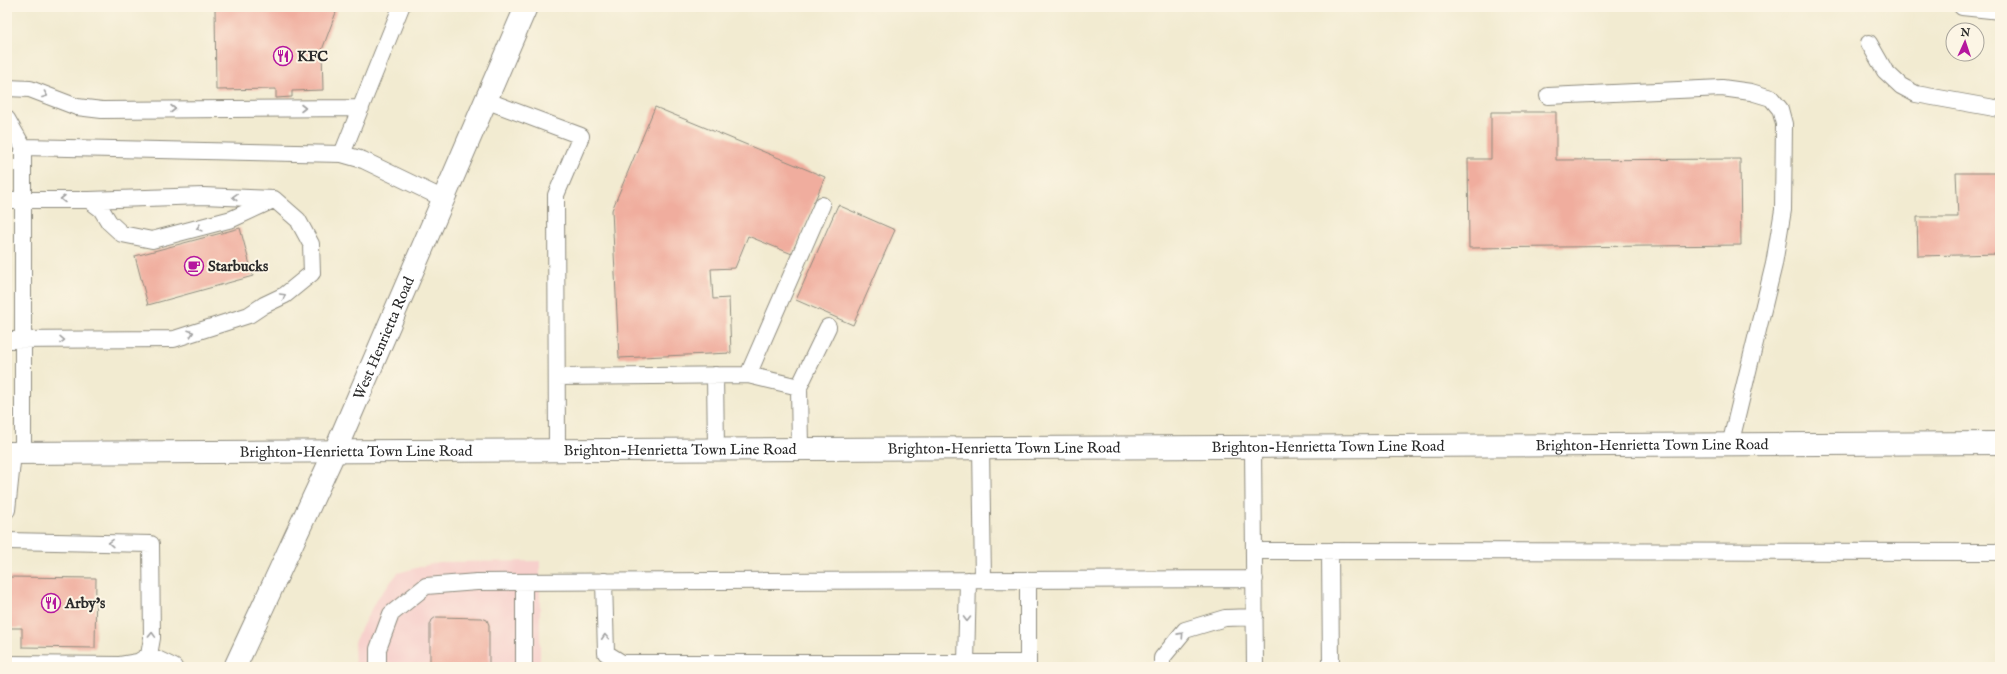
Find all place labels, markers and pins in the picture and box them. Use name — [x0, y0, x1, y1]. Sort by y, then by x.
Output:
restaurant icon: KFC — [272, 45, 294, 67]
place label: KFC — [297, 47, 328, 66]
cafe icon: Starbucks — [183, 255, 205, 277]
place label: Starbucks — [208, 257, 269, 276]
restaurant icon: Arby's — [40, 592, 62, 614]
place label: Arby's — [64, 594, 106, 613]

